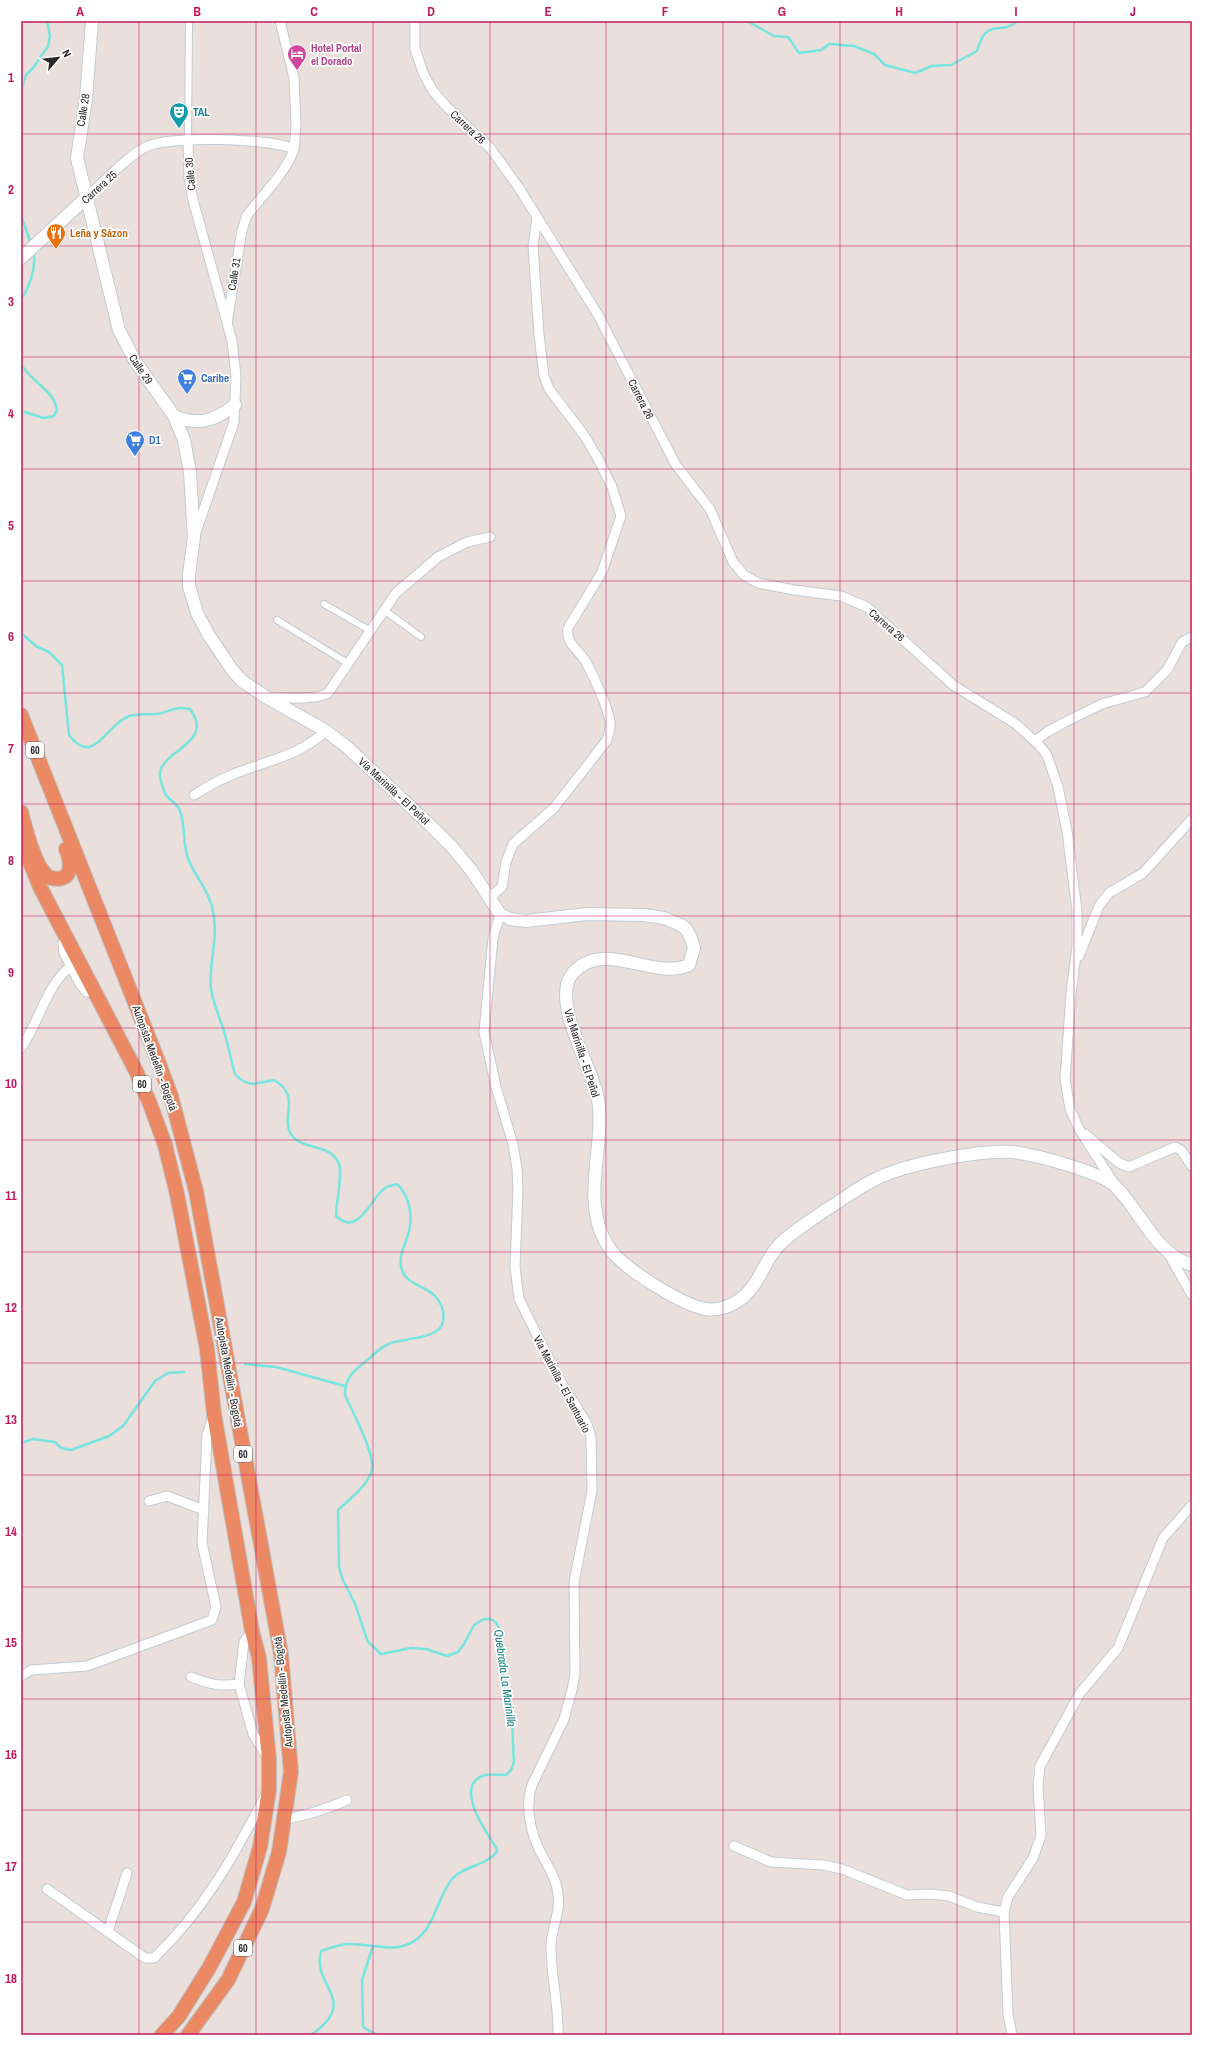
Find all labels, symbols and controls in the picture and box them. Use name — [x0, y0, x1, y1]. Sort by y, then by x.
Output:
text: A — [76, 3, 84, 20]
text: B — [193, 3, 201, 20]
text: C — [310, 3, 318, 20]
text: D — [427, 3, 435, 20]
text: E — [544, 3, 552, 20]
text: F — [662, 3, 669, 20]
text: G — [778, 3, 786, 20]
text: H — [895, 3, 903, 20]
text: I — [1015, 3, 1018, 20]
text: J — [1130, 3, 1136, 20]
north arrow — [38, 38, 78, 78]
place label: Hotel Portal el Dorado — [311, 41, 362, 68]
hotel icon: Hotel Portal el Dorado — [286, 43, 308, 71]
text: N — [59, 47, 75, 59]
text: 1 — [8, 69, 14, 86]
street label: Calle 28 — [73, 93, 93, 127]
theatre icon: TAL — [168, 101, 190, 129]
place label: TAL — [193, 105, 210, 119]
street label: Carrera 26 — [447, 107, 489, 147]
street label: Calle 30 — [182, 157, 198, 191]
street label: Carrera 25 — [78, 167, 120, 207]
text: 2 — [8, 181, 14, 198]
restaurant icon: Leña y Sázon — [45, 222, 67, 250]
place label: Leña y Sázon — [70, 226, 128, 240]
street label: Calle 31 — [224, 257, 244, 291]
text: 3 — [8, 293, 14, 310]
street label: Calle 29 — [126, 351, 156, 387]
supermarket icon: Caribe — [176, 367, 198, 395]
place label: Caribe — [201, 371, 229, 385]
street label: Carrera 26 — [625, 377, 657, 421]
text: 4 — [8, 405, 14, 422]
supermarket icon: D1 — [124, 429, 146, 457]
place label: D1 — [149, 433, 161, 447]
text: 5 — [8, 517, 14, 534]
street label: Carrera 26 — [866, 606, 908, 644]
text: 6 — [8, 628, 14, 645]
text: 7 — [8, 740, 14, 757]
road number: 60 — [26, 742, 44, 758]
street label: Vía Marinilla - El Peñol — [356, 754, 432, 828]
text: 8 — [8, 852, 14, 869]
text: 9 — [8, 964, 14, 981]
street label: Autopista Medellín - Bogotá — [129, 1002, 181, 1113]
street label: Vía Marinilla - El Peñol — [561, 1007, 603, 1099]
text: 10 — [5, 1075, 17, 1092]
road number: 60 — [133, 1076, 151, 1092]
text: 11 — [5, 1187, 17, 1204]
text: 12 — [5, 1299, 17, 1316]
street label: Autopista Medellín - Bogotá — [212, 1315, 246, 1428]
street label: Vía Marinilla - El Santuario — [530, 1333, 594, 1435]
text: 13 — [5, 1411, 17, 1428]
road number: 60 — [234, 1446, 252, 1462]
text: 14 — [5, 1523, 17, 1540]
water label: Quebrada La Marinilla — [490, 1628, 520, 1728]
text: 15 — [5, 1634, 17, 1651]
street label: Autopista Medellín - Bogotá — [270, 1636, 296, 1749]
text: 16 — [5, 1746, 17, 1763]
text: 17 — [5, 1858, 17, 1875]
road number: 60 — [234, 1940, 252, 1956]
text: 18 — [5, 1970, 17, 1987]

